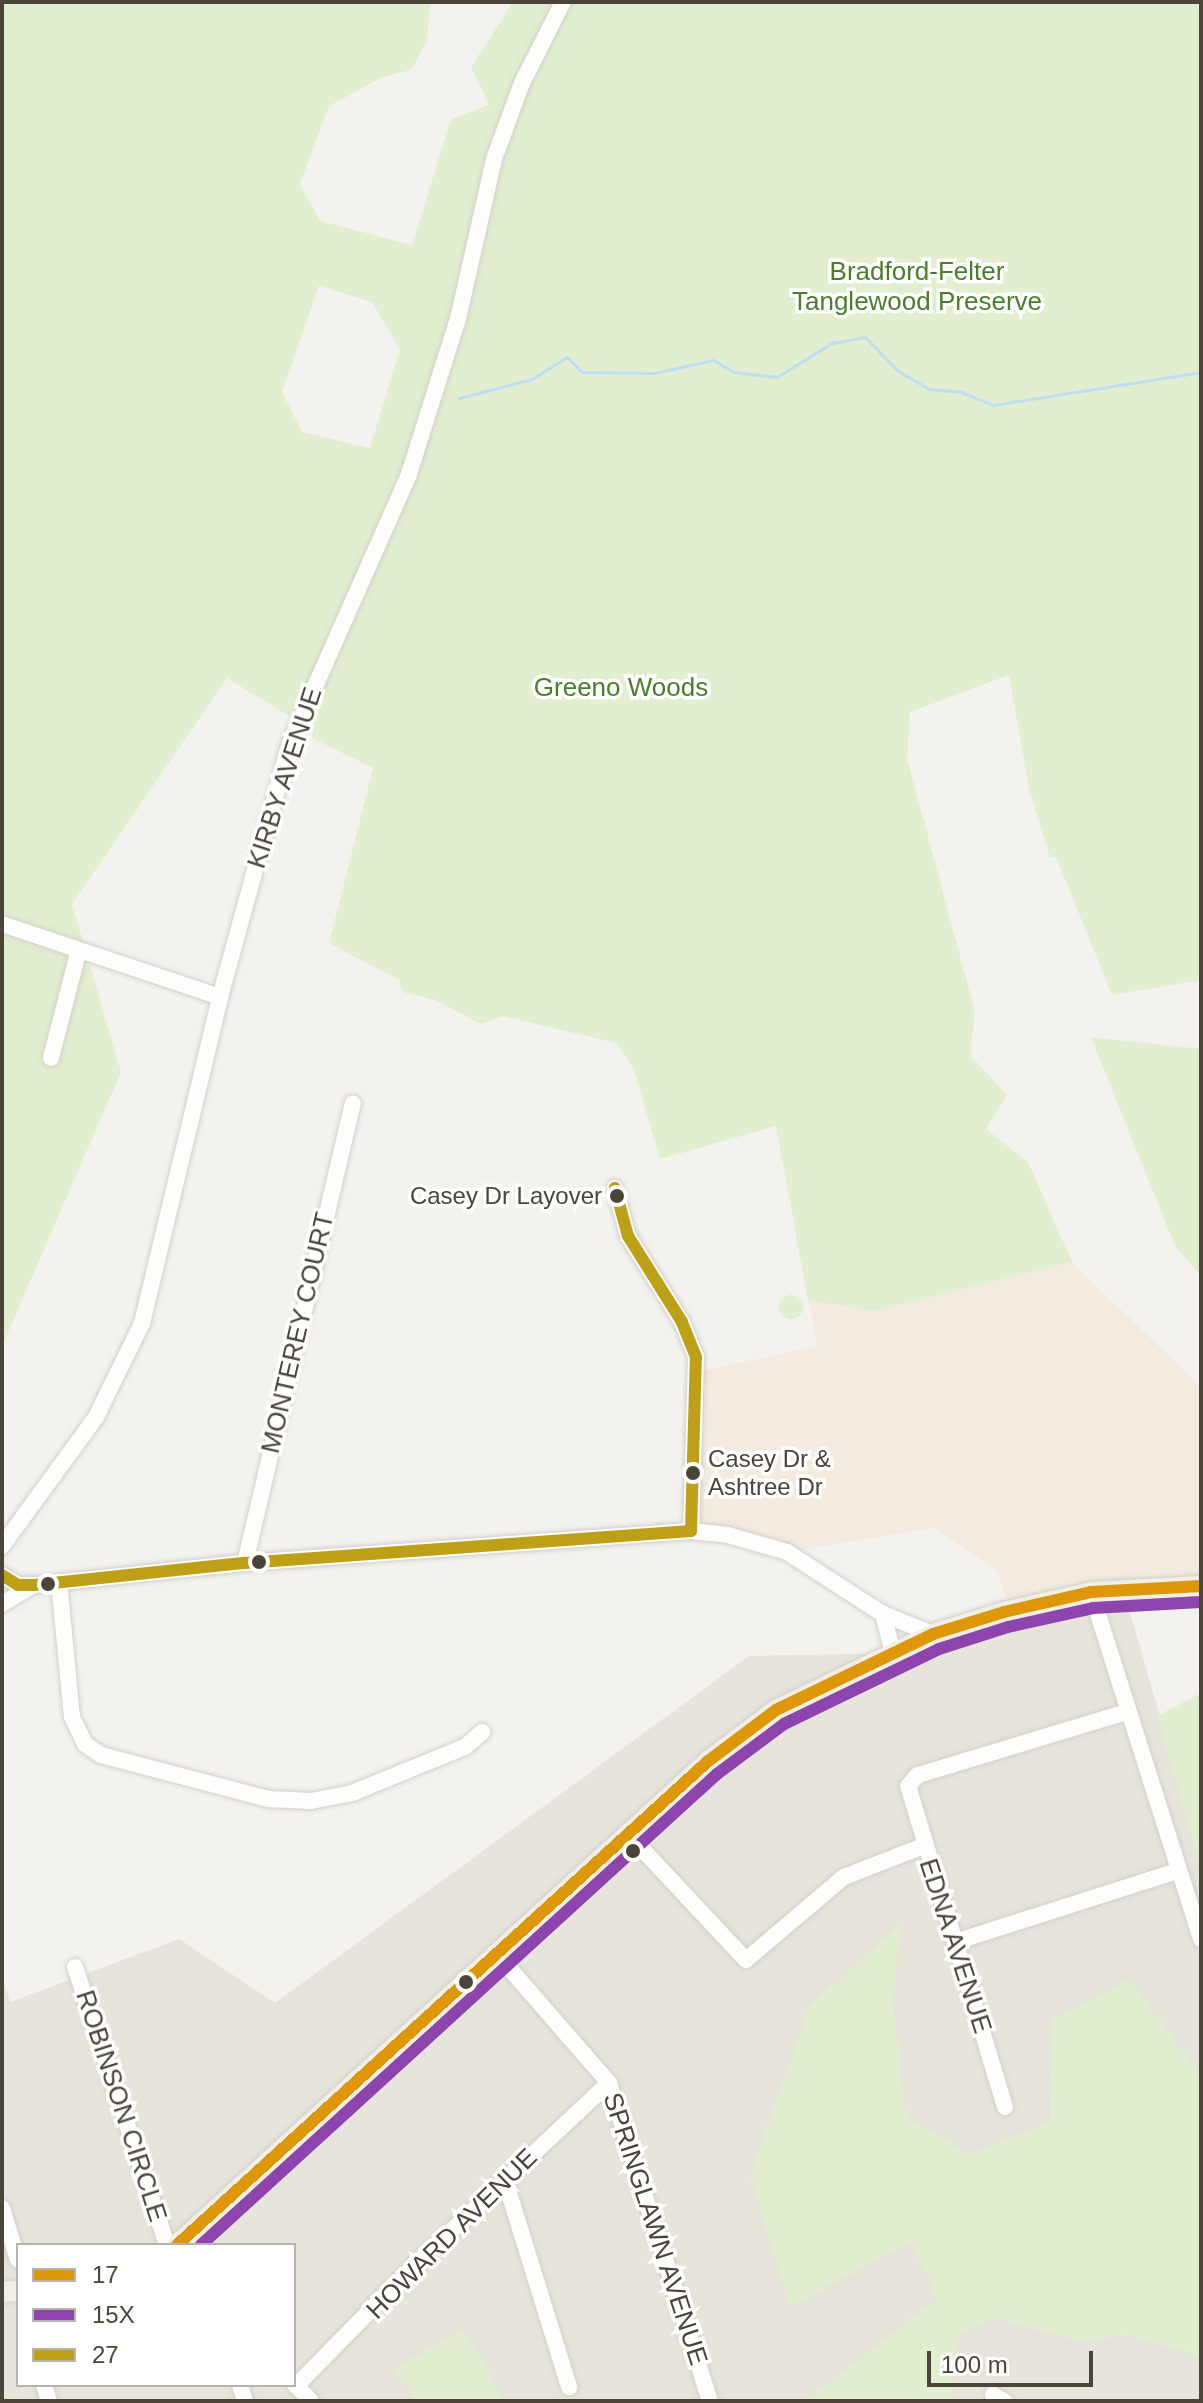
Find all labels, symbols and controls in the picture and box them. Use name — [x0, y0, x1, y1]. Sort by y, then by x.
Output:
park label: Bradford-Felter Tanglewood Preserve — [792, 256, 1042, 318]
park label: Greeno Woods — [534, 672, 708, 704]
street label: KIRBY AVENUE — [241, 683, 329, 873]
place label: Casey Dr Layover — [410, 1182, 602, 1210]
marker: Casey Dr Layover — [609, 1188, 625, 1204]
street label: MONTEREY COURT — [255, 1209, 341, 1457]
place label: Casey Dr & Ashtree Dr — [708, 1445, 831, 1501]
marker: Casey Dr & Ashtree Dr — [685, 1465, 701, 1481]
unlabelled marker — [251, 1554, 267, 1570]
unlabelled marker — [40, 1576, 56, 1592]
unlabelled marker — [625, 1843, 641, 1859]
street label: EDNA AVENUE — [912, 1853, 998, 2039]
unlabelled marker — [458, 1974, 474, 1990]
street label: ROBINSON CIRCLE — [69, 1986, 173, 2226]
street label: SPRINGLAWN AVENUE — [596, 2088, 714, 2370]
street label: HOWARD AVENUE — [360, 2142, 544, 2326]
legend — [16, 2243, 296, 2387]
text: 17 — [92, 2261, 119, 2288]
text: 15X — [92, 2301, 135, 2328]
scale bar — [931, 2335, 1097, 2385]
text: 27 — [92, 2341, 119, 2368]
text: 100 m — [941, 2351, 1008, 2378]

